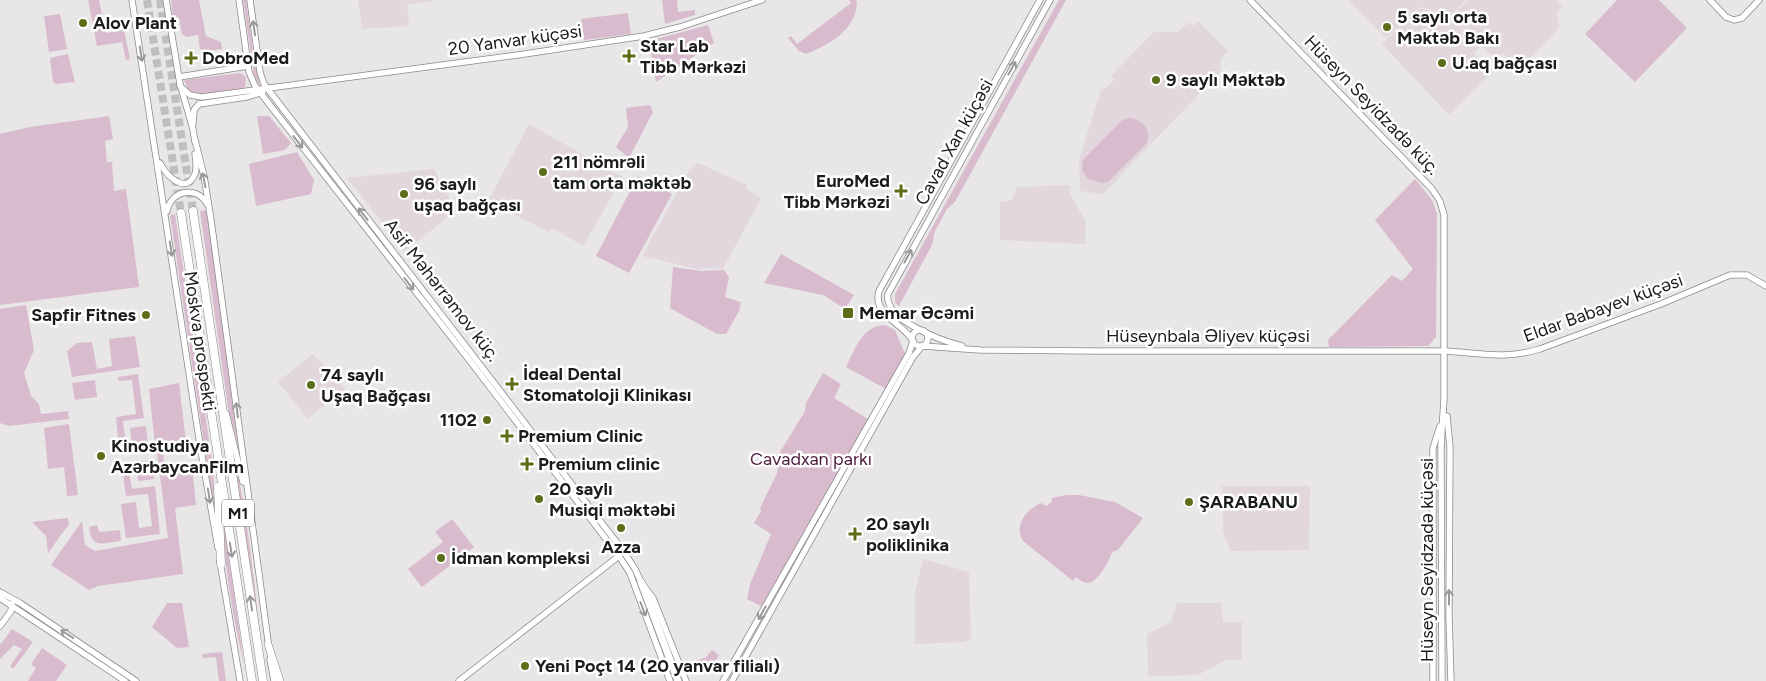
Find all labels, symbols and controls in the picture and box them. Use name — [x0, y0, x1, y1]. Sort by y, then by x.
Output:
place label: 5 saylı orta Məktəb Bakı — [1397, 6, 1499, 49]
place label: Alov Plant — [93, 12, 177, 34]
marker: Alov Plant — [77, 17, 89, 29]
one-way arrow — [248, 20, 258, 36]
street label: 20 Yanvar küçəsi — [447, 20, 583, 60]
marker: 5 saylı orta Məktəb Bakı — [1381, 21, 1393, 33]
street label: Hüseyn Seyidzadə küç. — [1300, 31, 1444, 179]
place label: Star Lab Tibb Mәrkәzi — [640, 35, 746, 78]
one-way arrow — [136, 45, 146, 61]
place label: DobroMed — [202, 47, 289, 69]
marker: Star Lab Tibb Mәrkәzi — [622, 49, 636, 63]
marker: DobroMed — [184, 51, 198, 65]
place label: U.aq bağçası — [1452, 52, 1557, 74]
marker: U.aq bağçası — [1436, 57, 1448, 69]
one-way arrow — [1007, 61, 1017, 76]
place label: 9 saylı Məktəb — [1166, 69, 1286, 91]
marker: 9 saylı Məktəb — [1150, 74, 1162, 86]
street label: Cavad Xan küçəsi — [910, 75, 998, 209]
one-way arrow — [293, 135, 304, 148]
place label: 211 nömrəli tam orta məktəb — [553, 151, 692, 194]
marker: 211 nömrəli tam orta məktəb — [537, 166, 549, 178]
place label: EuroMed Tibb Mərkəzi — [784, 170, 890, 213]
one-way arrow — [199, 173, 209, 189]
place label: 96 saylı uşaq bağçası — [414, 173, 521, 216]
marker: EuroMed Tibb Mərkəzi — [894, 184, 908, 198]
marker: 96 saylı uşaq bağçası — [398, 188, 410, 200]
one-way arrow — [358, 208, 369, 221]
street label: Asif Məhərrəmov küç. — [379, 214, 505, 366]
one-way arrow — [166, 241, 176, 257]
one-way arrow — [903, 249, 913, 264]
street label: Eldar Babayev küçəsi — [1520, 269, 1686, 347]
street label: Moskva prospekti — [179, 270, 221, 412]
one-way arrow — [404, 277, 415, 290]
place label: Memar Əcəmi — [859, 302, 974, 324]
place label: Sapfir Fitnes — [31, 304, 137, 326]
marker: Memar Əcəmi — [841, 306, 855, 320]
marker: Sapfir Fitnes — [140, 309, 152, 321]
street label: Hüseynbala Əliyev küçəsi — [1106, 325, 1310, 347]
place label: İdeal Dental Stomatoloji Klinikası — [523, 363, 691, 406]
place label: 74 saylı Uşaq Bağçası — [321, 364, 431, 407]
marker: İdeal Dental Stomatoloji Klinikası — [505, 377, 519, 391]
marker: 74 saylı Uşaq Bağçası — [305, 379, 317, 391]
one-way arrow — [231, 403, 241, 419]
place label: 1102 — [440, 409, 477, 431]
marker: 1102 — [481, 414, 493, 426]
place label: Premium Clinic — [518, 425, 643, 447]
marker: Premium Clinic — [500, 429, 514, 443]
place label: Kinostudiya AzərbaycanFilm — [111, 435, 244, 478]
park label: Cavadxan parkı — [750, 448, 872, 470]
marker: Kinostudiya AzərbaycanFilm — [95, 450, 107, 462]
place label: Premium clinic — [538, 453, 660, 475]
marker: Premium clinic — [520, 457, 534, 471]
street label: Hüseyn Seyidzadə küçəsi — [1416, 458, 1438, 662]
place label: 20 saylı Musiqi məktəbi — [549, 478, 676, 521]
one-way arrow — [204, 488, 214, 504]
place label: ŞARABANU — [1199, 491, 1298, 513]
marker: 20 saylı Musiqi məktəbi — [533, 493, 545, 505]
marker: ŞARABANU — [1183, 496, 1195, 508]
road number: M1 — [222, 499, 254, 526]
place label: 20 saylı poliklinika — [866, 513, 949, 556]
marker: Azza — [615, 522, 627, 534]
marker: 20 saylı poliklinika — [848, 527, 862, 541]
place label: Azza — [601, 536, 641, 558]
one-way arrow — [227, 541, 237, 557]
place label: İdman kompleksi — [451, 547, 590, 569]
marker: İdman kompleksi — [435, 552, 447, 564]
one-way arrow — [1444, 590, 1454, 606]
one-way arrow — [245, 596, 255, 612]
one-way arrow — [639, 601, 648, 616]
one-way arrow — [757, 606, 767, 621]
one-way arrow — [61, 629, 75, 639]
place label: Yeni Poçt 14 (20 yanvar filialı) — [535, 655, 780, 677]
marker: Yeni Poçt 14 (20 yanvar filialı) — [519, 660, 531, 672]

